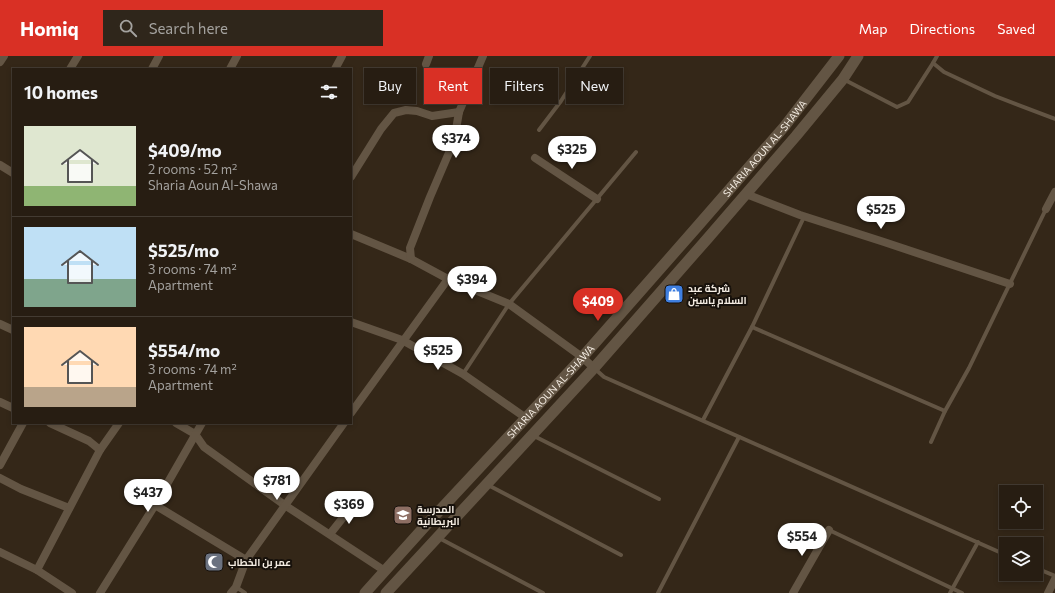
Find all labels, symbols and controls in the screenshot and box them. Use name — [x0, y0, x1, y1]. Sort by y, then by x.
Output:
search box — [103, 10, 383, 46]
text: Homiq — [20, 17, 79, 40]
icon: search — [117, 17, 139, 39]
text: Search here — [149, 19, 228, 37]
text: Map — [859, 20, 888, 37]
text: Directions — [910, 20, 975, 37]
text: Saved — [997, 20, 1035, 37]
chip: Buy — [364, 68, 416, 104]
chip: Rent — [424, 68, 482, 104]
chip: Filters — [490, 68, 558, 104]
chip: New — [566, 68, 623, 104]
icon: filters — [318, 81, 340, 103]
text: 10 homes — [24, 82, 98, 103]
street label: SHARIA AOUN AL-SHAWA — [720, 97, 809, 199]
pin: $374 — [432, 125, 480, 159]
text: $374 — [441, 130, 471, 146]
pin: $325 — [548, 136, 596, 170]
text: $409/mo — [148, 140, 222, 161]
text: $325 — [557, 141, 587, 157]
icon: home — [56, 142, 104, 190]
text: 2 rooms · 52 m² — [148, 161, 237, 177]
text: Sharia Aoun Al-Shawa — [148, 177, 278, 193]
pin: $525 — [857, 196, 905, 230]
text: $525 — [866, 201, 896, 217]
text: $525/mo — [148, 240, 219, 261]
icon: home — [56, 243, 104, 291]
text: 3 rooms · 74 m² — [148, 261, 237, 277]
pin: $394 — [448, 266, 496, 300]
text: $394 — [456, 271, 488, 287]
text: Apartment — [148, 277, 213, 293]
place label: شركة عبد السلام ياسين — [688, 282, 747, 308]
shop icon: شركة عبد السلام ياسين — [663, 283, 685, 305]
pin: $409 — [574, 288, 622, 322]
text: $409 — [582, 293, 614, 309]
pin: $525 — [414, 337, 462, 371]
text: $554/mo — [148, 340, 220, 361]
text: $525 — [423, 342, 453, 358]
street label: SHARIA AOUN AL-SHAWA — [504, 342, 597, 441]
icon: home — [56, 343, 104, 391]
text: 3 rooms · 74 m² — [148, 361, 237, 377]
text: Apartment — [148, 377, 213, 393]
pin: $781 — [253, 467, 301, 501]
text: $781 — [263, 472, 291, 488]
pin: $437 — [124, 479, 172, 513]
text: $437 — [133, 484, 163, 500]
map controls — [999, 485, 1043, 581]
button: locate — [999, 485, 1043, 529]
pin: $369 — [325, 491, 373, 525]
text: $369 — [334, 496, 364, 512]
place label: المدرسة البريطانية — [417, 503, 460, 528]
school or university icon: المدرسة البريطانية — [392, 504, 414, 526]
pin: $554 — [778, 523, 826, 557]
text: $554 — [787, 528, 817, 544]
button: layers — [999, 537, 1043, 581]
mosque icon: عمر بن الخطاب — [203, 551, 225, 573]
place label: عمر بن الخطاب — [228, 556, 291, 569]

